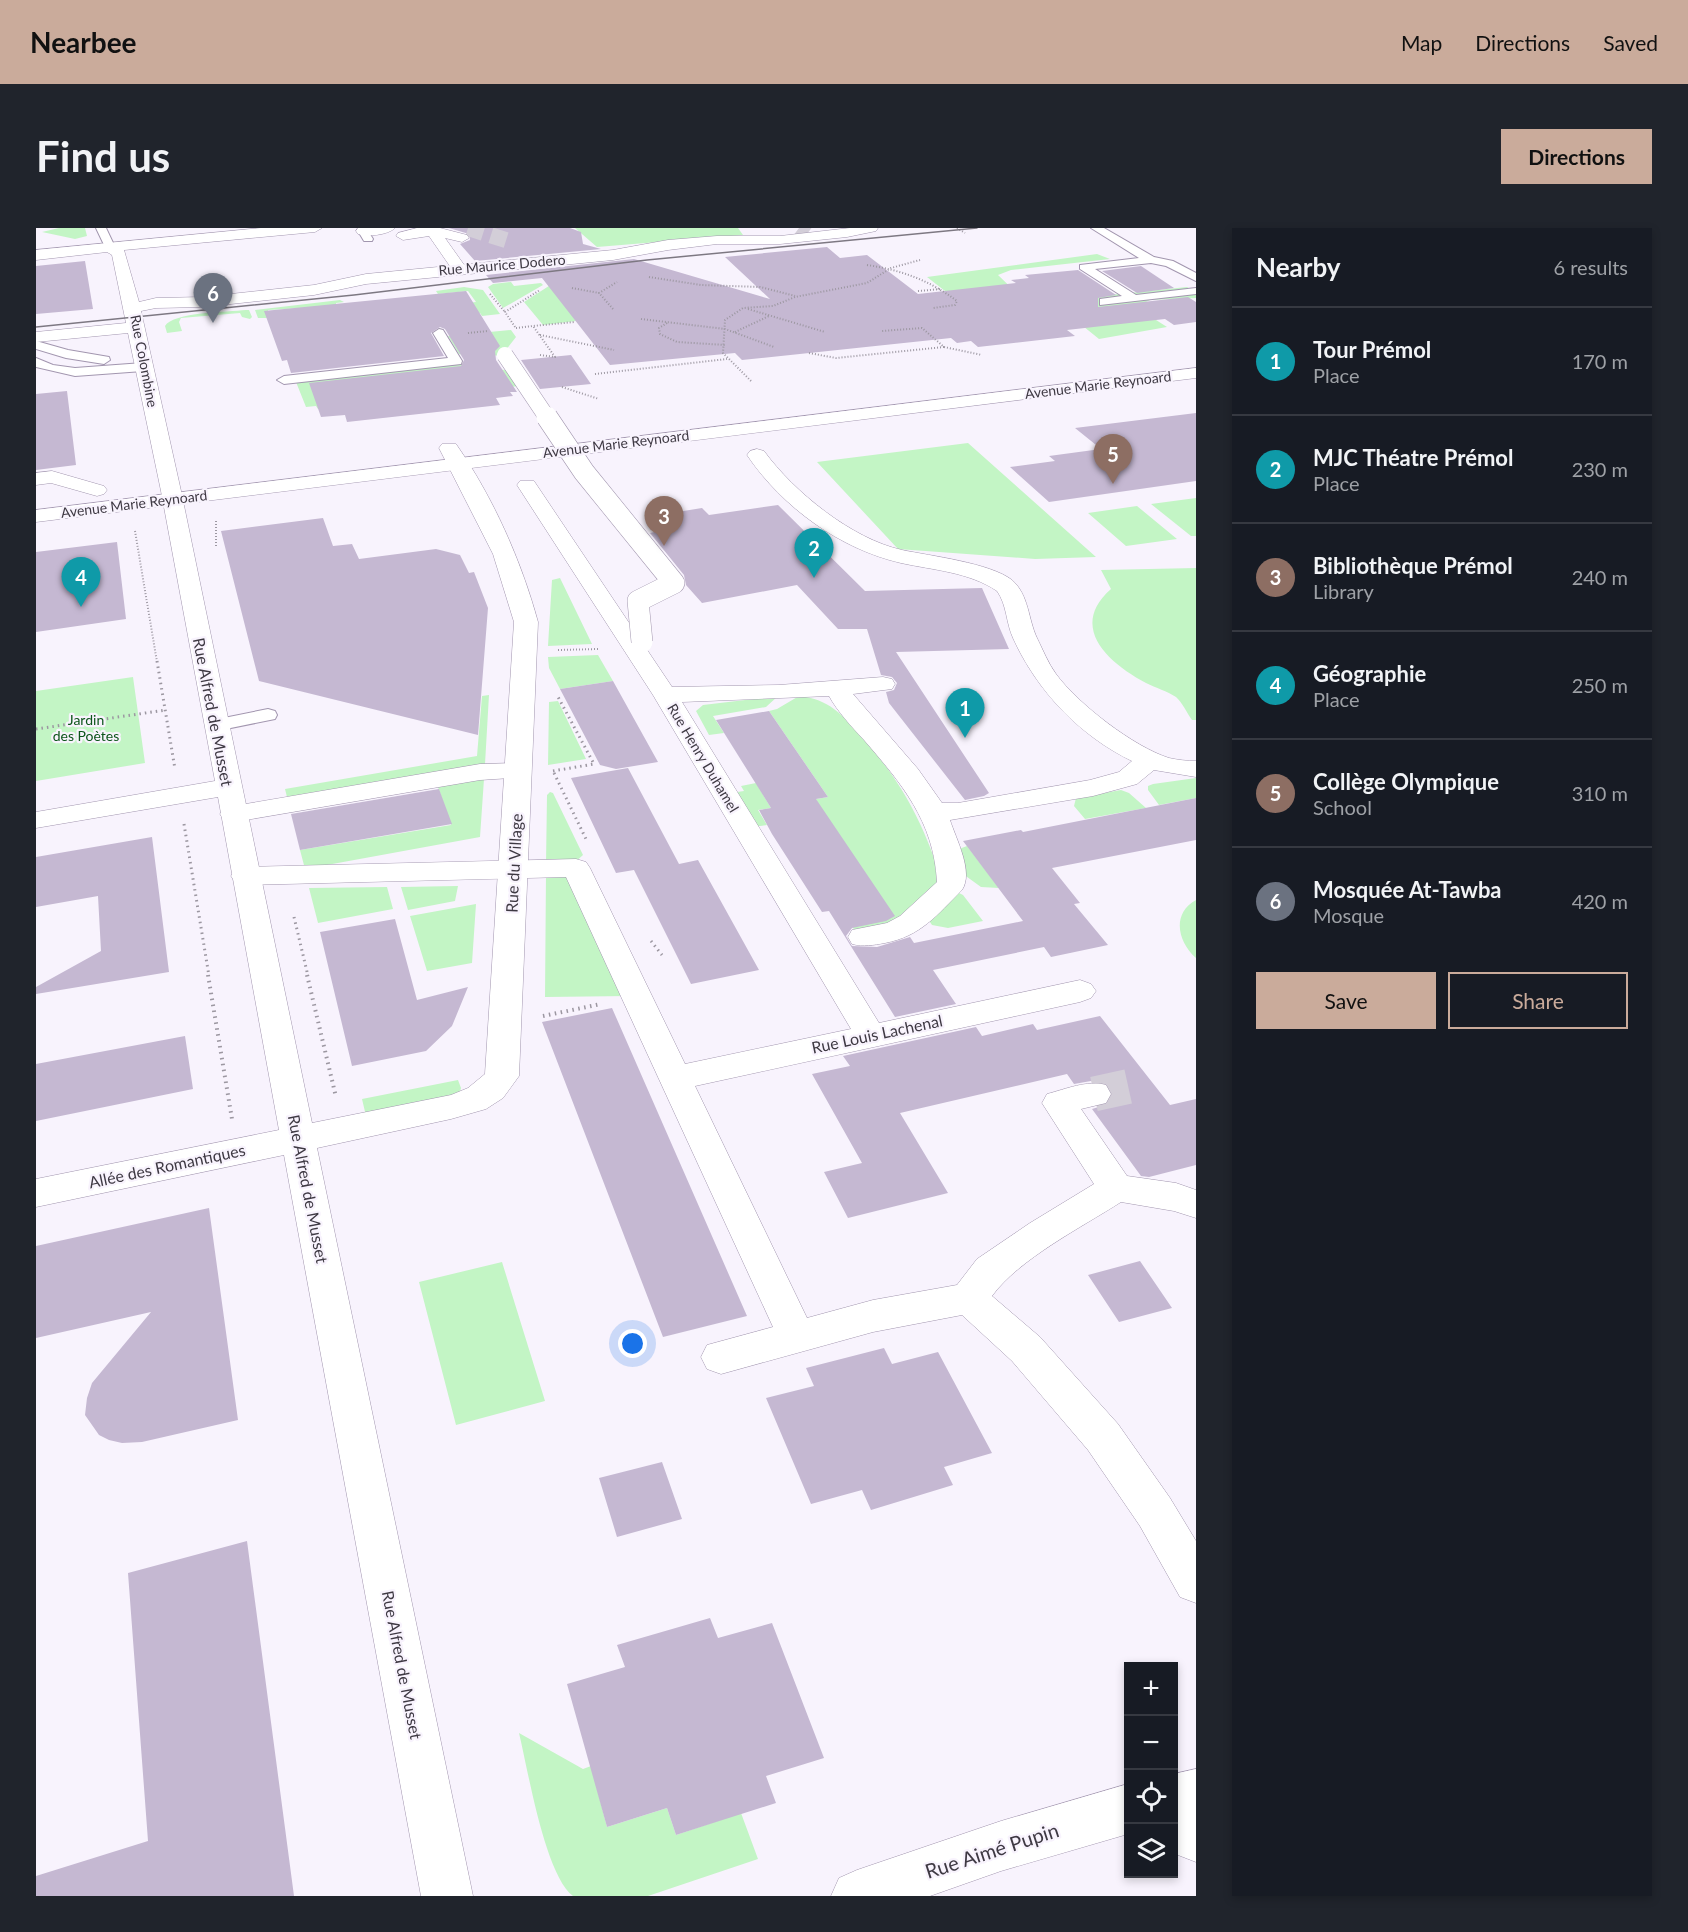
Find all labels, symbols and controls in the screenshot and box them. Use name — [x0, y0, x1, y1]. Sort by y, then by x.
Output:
text: Nearbee — [30, 25, 137, 59]
text: Map — [1401, 30, 1442, 55]
text: Directions — [1475, 30, 1570, 55]
text: Saved — [1603, 30, 1658, 55]
button: Directions — [1501, 129, 1652, 184]
text: Find us — [36, 131, 170, 181]
street label: Rue Maurice Dodero — [438, 250, 566, 279]
text: Nearby — [1256, 251, 1341, 283]
text: 6 results — [1553, 255, 1628, 279]
pin: 6 — [194, 274, 232, 323]
street label: Rue Colombine — [127, 313, 162, 408]
text: Tour Prémol — [1313, 336, 1431, 363]
text: 1 — [1270, 349, 1281, 373]
text: 170 m — [1572, 349, 1628, 373]
text: Place — [1313, 363, 1360, 387]
street label: Avenue Marie Reynoard — [1024, 367, 1172, 402]
street label: Avenue Marie Reynoard — [542, 426, 690, 461]
pin: 5 — [1094, 434, 1132, 484]
text: MJC Théatre Prémol — [1313, 444, 1513, 471]
text: 2 — [1270, 457, 1281, 481]
text: 230 m — [1572, 457, 1628, 481]
text: Place — [1313, 471, 1360, 495]
street label: Avenue Marie Reynoard — [60, 486, 208, 521]
pin: 3 — [644, 496, 684, 546]
pin: 2 — [794, 528, 834, 578]
text: Bibliothèque Prémol — [1313, 552, 1513, 579]
pin: 4 — [62, 558, 100, 607]
text: 3 — [1270, 565, 1281, 589]
text: 240 m — [1572, 565, 1628, 589]
text: Library — [1313, 579, 1374, 603]
street label: Rue Alfred de Musset — [190, 636, 237, 788]
text: Géographie — [1313, 660, 1426, 687]
text: 4 — [1270, 673, 1281, 697]
text: 250 m — [1572, 673, 1628, 697]
text: Place — [1313, 687, 1360, 711]
pin: 1 — [946, 688, 984, 738]
street label: Rue Henry Duhamel — [664, 700, 743, 815]
park label: Jardin des Poètes — [53, 711, 119, 744]
text: Collège Olympique — [1313, 768, 1499, 795]
text: 5 — [1270, 781, 1281, 805]
text: 310 m — [1572, 781, 1628, 805]
text: School — [1313, 795, 1372, 819]
street label: Rue du Village — [501, 813, 526, 913]
text: Mosquée At-Tawba — [1313, 876, 1502, 903]
text: 6 — [1270, 889, 1281, 913]
text: 420 m — [1572, 889, 1628, 913]
text: Mosque — [1313, 903, 1384, 927]
button: Save — [1256, 972, 1436, 1029]
button: Share — [1448, 972, 1628, 1029]
street label: Rue Louis Lachenal — [810, 1010, 944, 1057]
street label: Rue Alfred de Musset — [285, 1113, 332, 1265]
street label: Allée des Romantiques — [87, 1140, 247, 1191]
your location — [618, 1329, 647, 1358]
street label: Rue Alfred de Musset — [379, 1589, 426, 1741]
map controls — [1124, 1662, 1178, 1878]
button: + — [1124, 1662, 1178, 1716]
button: − — [1124, 1716, 1178, 1770]
button: locate — [1124, 1770, 1178, 1824]
street label: Rue Aimé Pupin — [922, 1817, 1061, 1883]
button: layers — [1124, 1824, 1178, 1878]

